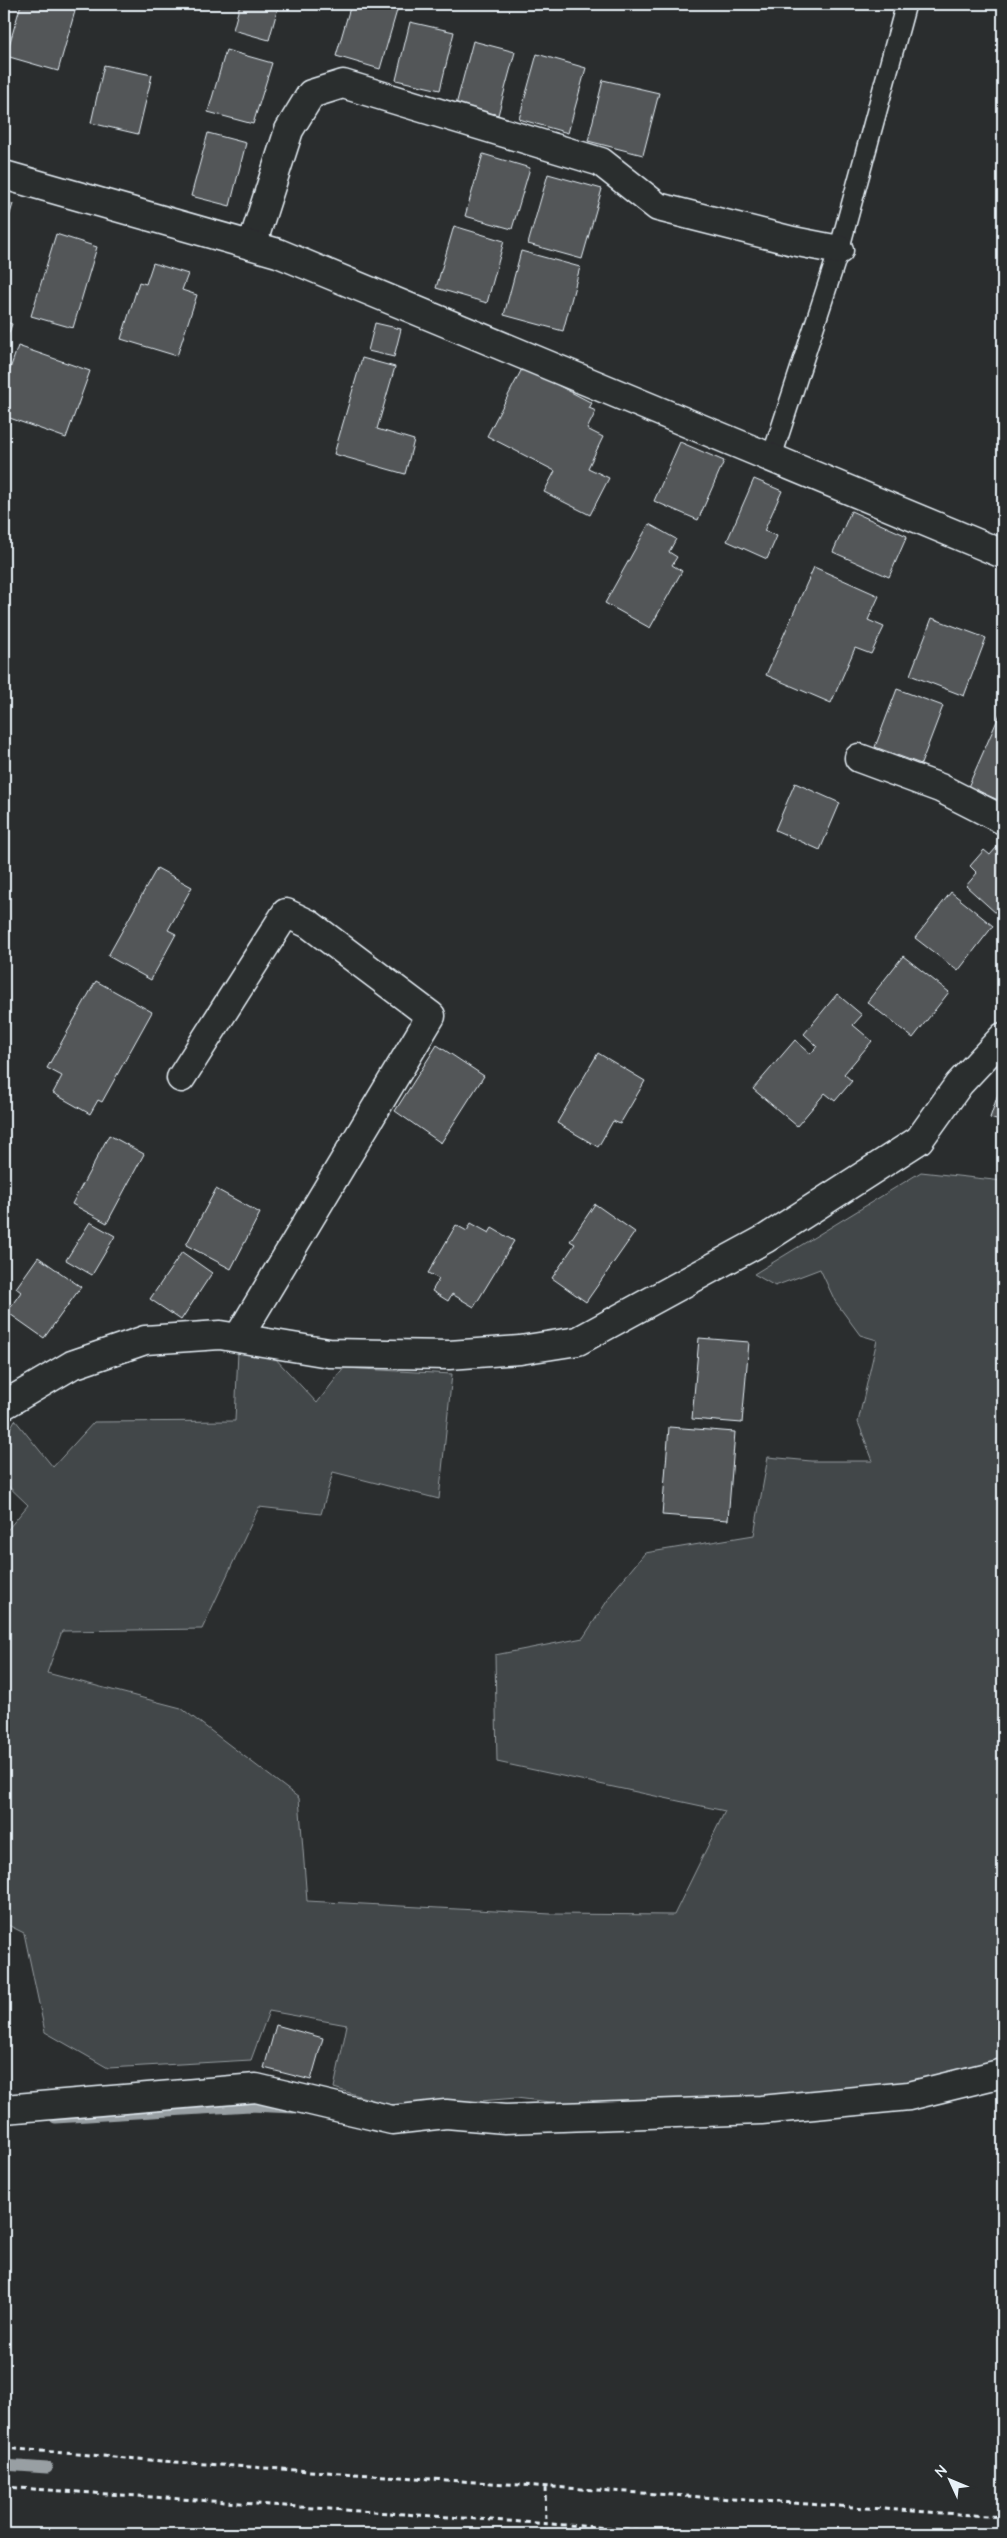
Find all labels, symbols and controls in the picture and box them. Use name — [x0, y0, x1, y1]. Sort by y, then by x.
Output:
north arrow — [924, 2456, 974, 2506]
text: N — [931, 2461, 952, 2482]

